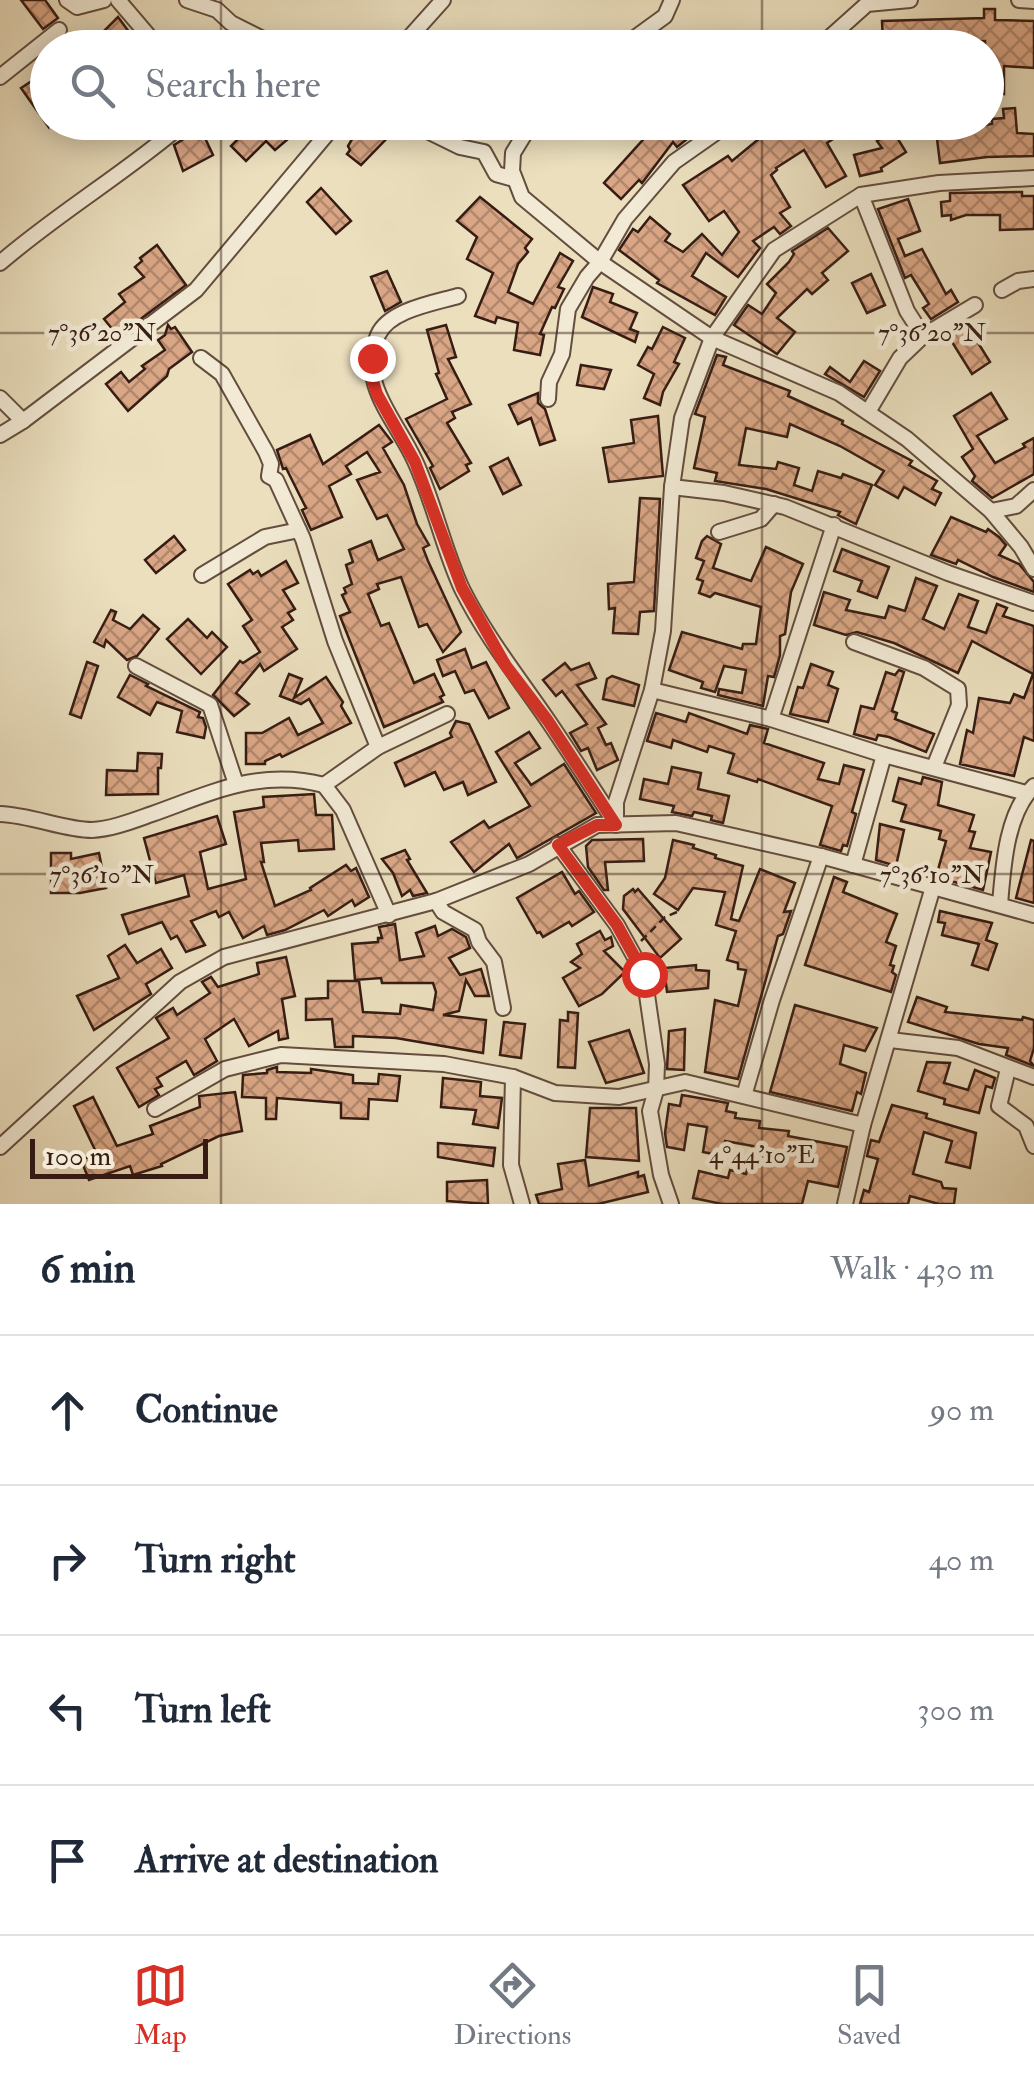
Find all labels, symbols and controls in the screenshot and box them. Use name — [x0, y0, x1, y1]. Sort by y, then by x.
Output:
search box — [30, 30, 1004, 140]
icon: search — [65, 58, 120, 113]
text: Search here — [145, 61, 321, 109]
text: 7°36'20"N — [48, 318, 156, 349]
text: 7°36'20"N — [878, 318, 986, 349]
route end — [350, 336, 396, 382]
text: 7°36'10"N — [50, 860, 155, 891]
text: 7°36'10"N — [880, 860, 985, 891]
route start — [622, 952, 668, 998]
scale bar — [30, 1134, 208, 1178]
text: 100 m — [45, 1139, 111, 1174]
text: 4°44'10"E — [709, 1140, 815, 1171]
text: 6 min — [40, 1243, 135, 1295]
text: Walk · 430 m — [830, 1249, 994, 1289]
icon: ahead — [40, 1383, 95, 1438]
text: Continue — [135, 1386, 278, 1434]
text: 90 m — [930, 1390, 994, 1430]
icon: right — [40, 1533, 95, 1588]
text: Turn right — [135, 1536, 296, 1584]
text: 40 m — [929, 1540, 994, 1580]
icon: left — [40, 1683, 95, 1738]
text: Turn left — [135, 1686, 271, 1734]
text: 300 m — [917, 1690, 994, 1730]
icon: arrive — [40, 1833, 95, 1888]
text: Arrive at destination — [135, 1836, 439, 1884]
tab: Map — [133, 1958, 188, 2053]
tab: Directions — [454, 1958, 571, 2053]
tab: Saved — [837, 1958, 901, 2053]

